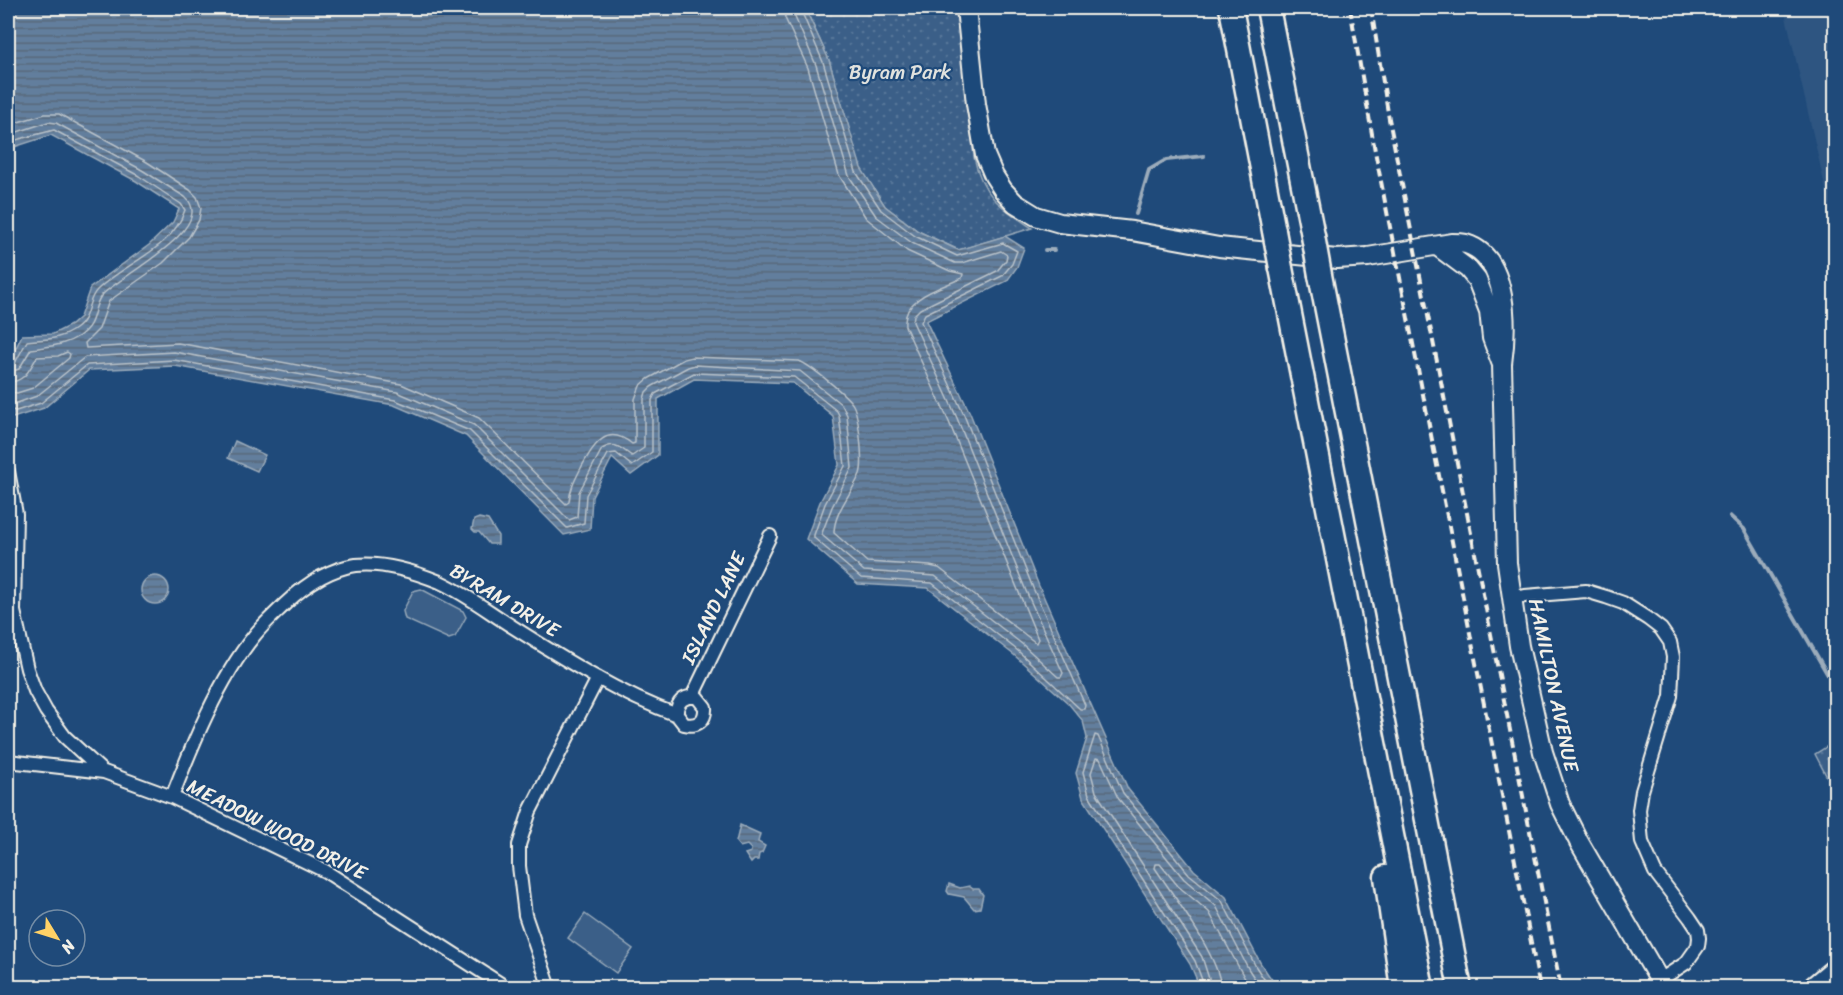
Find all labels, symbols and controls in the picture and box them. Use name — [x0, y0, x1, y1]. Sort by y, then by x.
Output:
park label: Byram Park — [849, 55, 952, 90]
street label: ISLAND LANE — [671, 544, 757, 671]
street label: BYRAM DRIVE — [443, 554, 568, 648]
street label: HAMILTON AVENUE — [1518, 595, 1589, 777]
street label: MEADOW WOOD DRIVE — [181, 769, 375, 891]
north arrow — [27, 908, 87, 968]
text: N — [53, 933, 84, 961]

